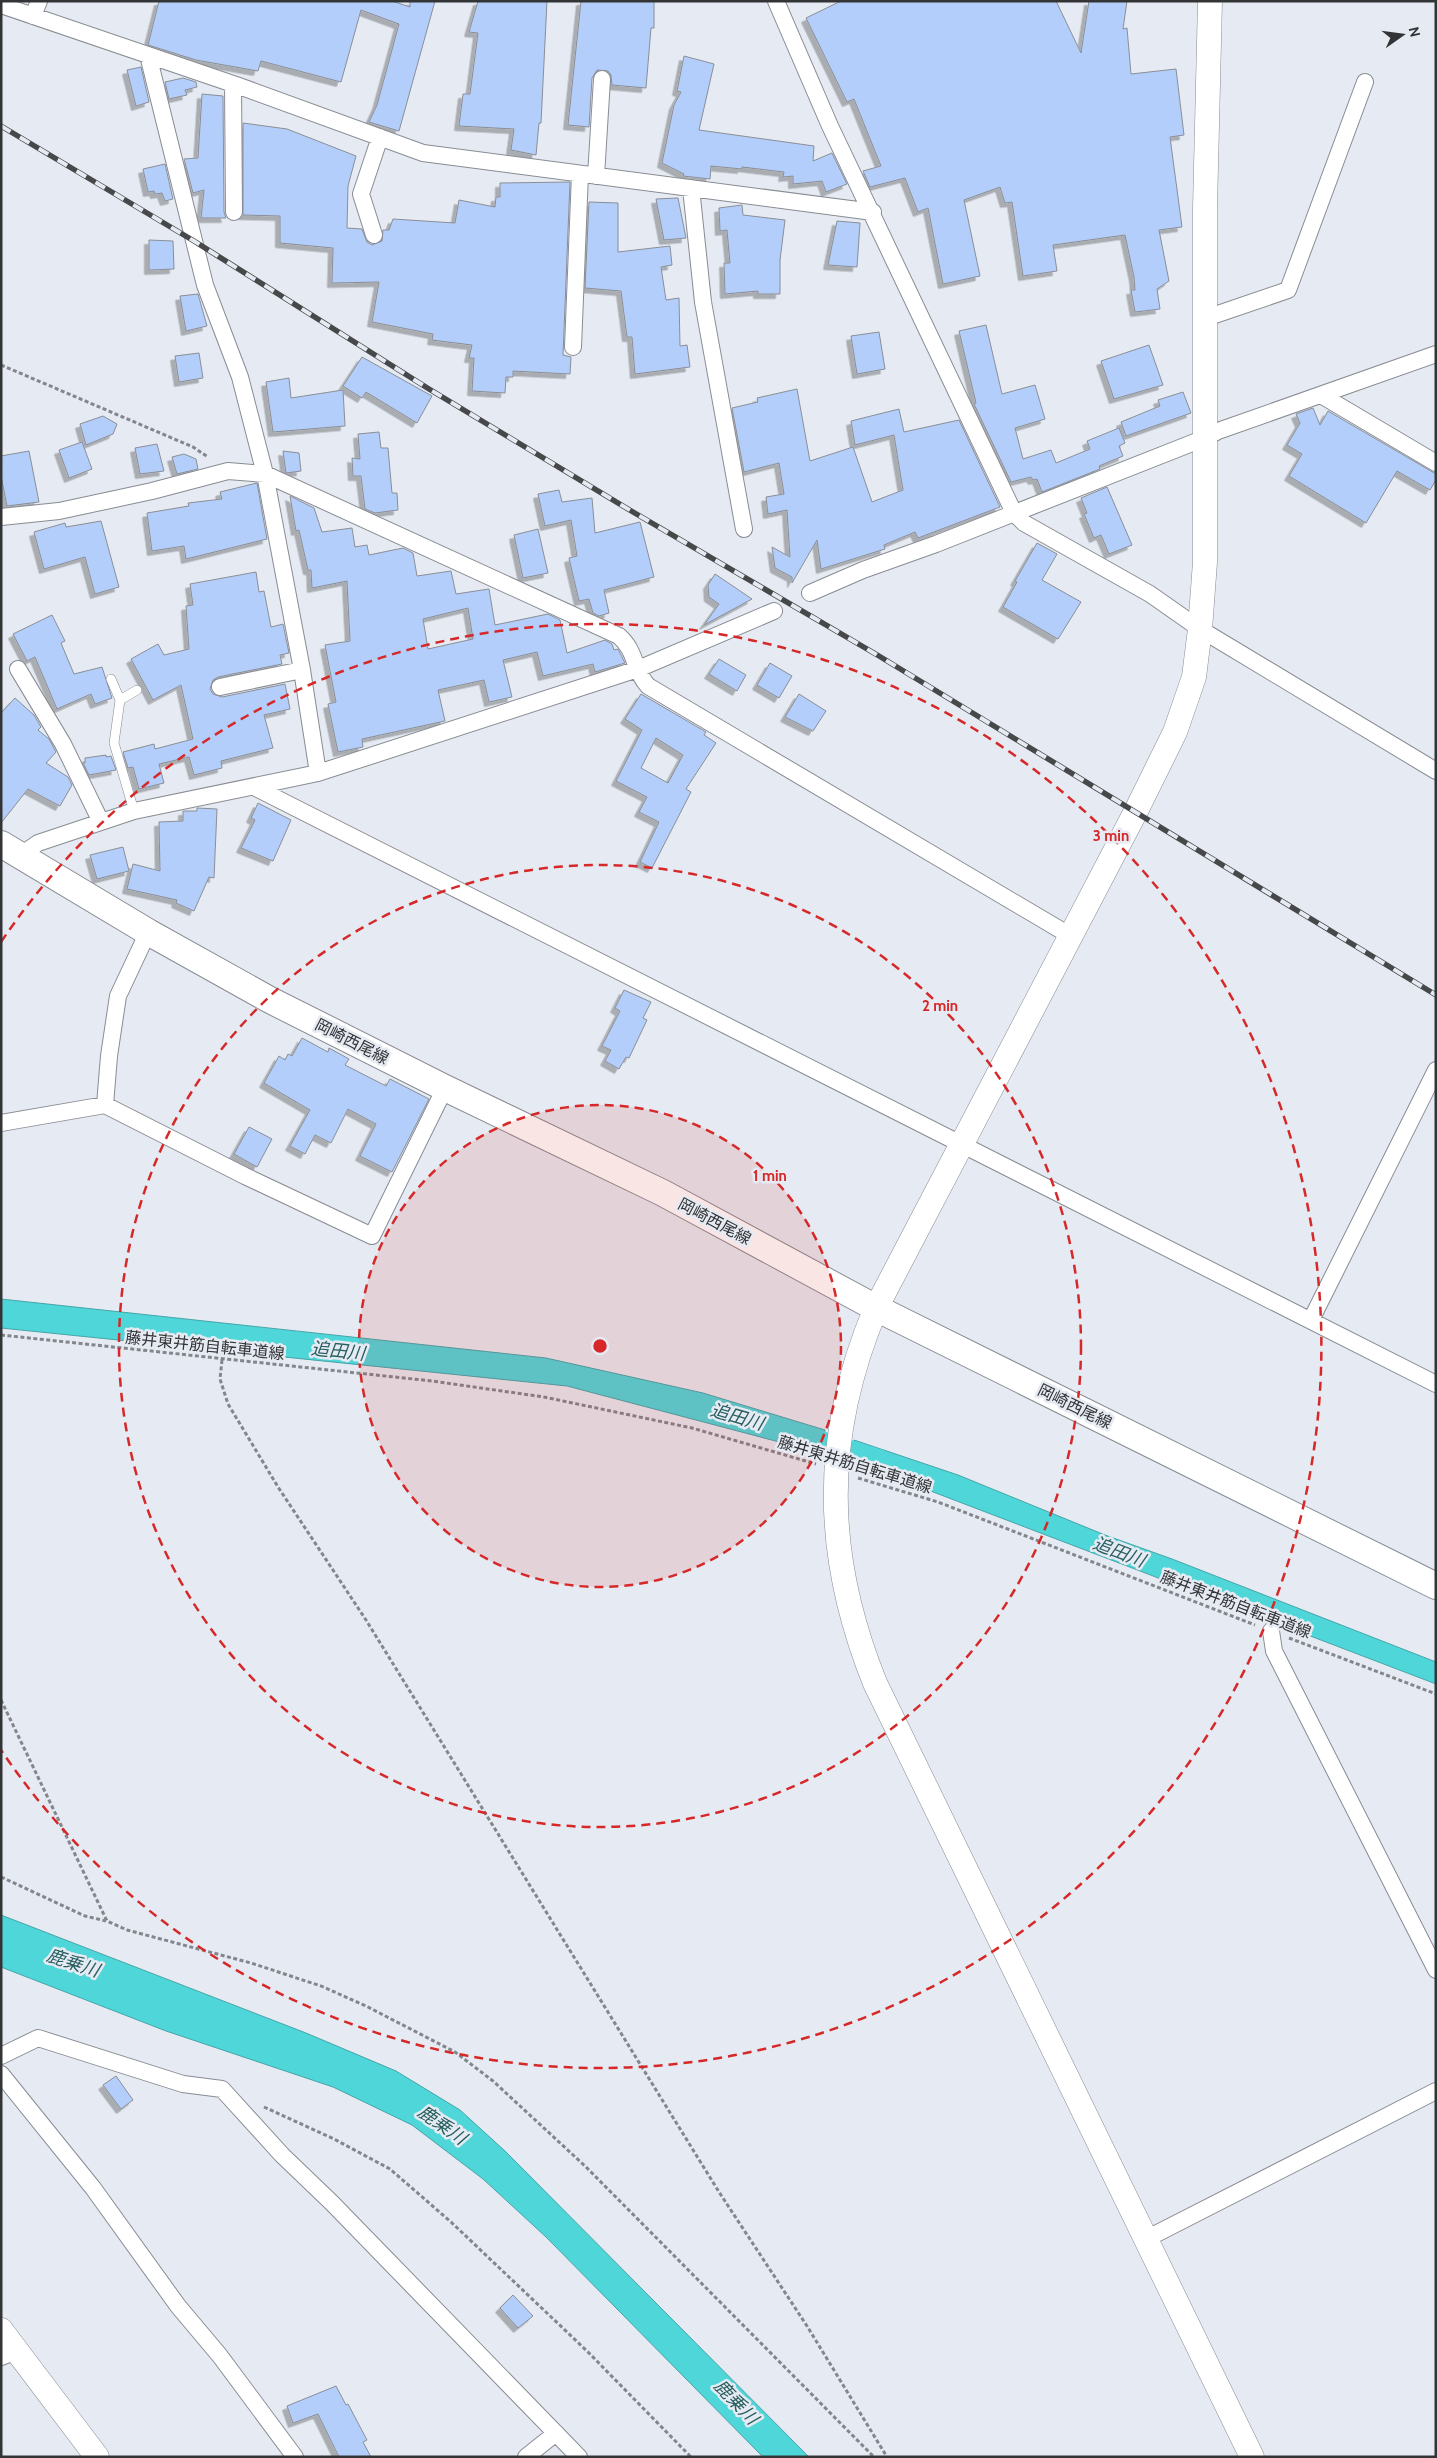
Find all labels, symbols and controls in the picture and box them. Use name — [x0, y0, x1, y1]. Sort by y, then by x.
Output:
north arrow — [1377, 10, 1427, 60]
text: N — [1405, 25, 1425, 39]
text: 3 min — [1093, 827, 1129, 845]
text: 2 min — [922, 997, 958, 1015]
street label: 岡崎西尾線 — [312, 1015, 392, 1068]
text: 1 min — [753, 1167, 787, 1185]
street label: 岡崎西尾線 — [675, 1194, 755, 1249]
street label: 藤井東井筋自転車道線 — [124, 1328, 286, 1363]
water label: 追田川 — [310, 1337, 368, 1365]
centre of rings — [591, 1337, 609, 1355]
street label: 岡崎西尾線 — [1035, 1380, 1115, 1433]
water label: 追田川 — [708, 1399, 768, 1436]
street label: 藤井東井筋自転車道線 — [776, 1432, 934, 1497]
water label: 追田川 — [1090, 1532, 1150, 1573]
street label: 藤井東井筋自転車道線 — [1158, 1567, 1314, 1642]
water label: 鹿乗川 — [44, 1944, 104, 1982]
water label: 鹿乗川 — [414, 2101, 472, 2151]
water label: 鹿乗川 — [709, 2375, 764, 2431]

